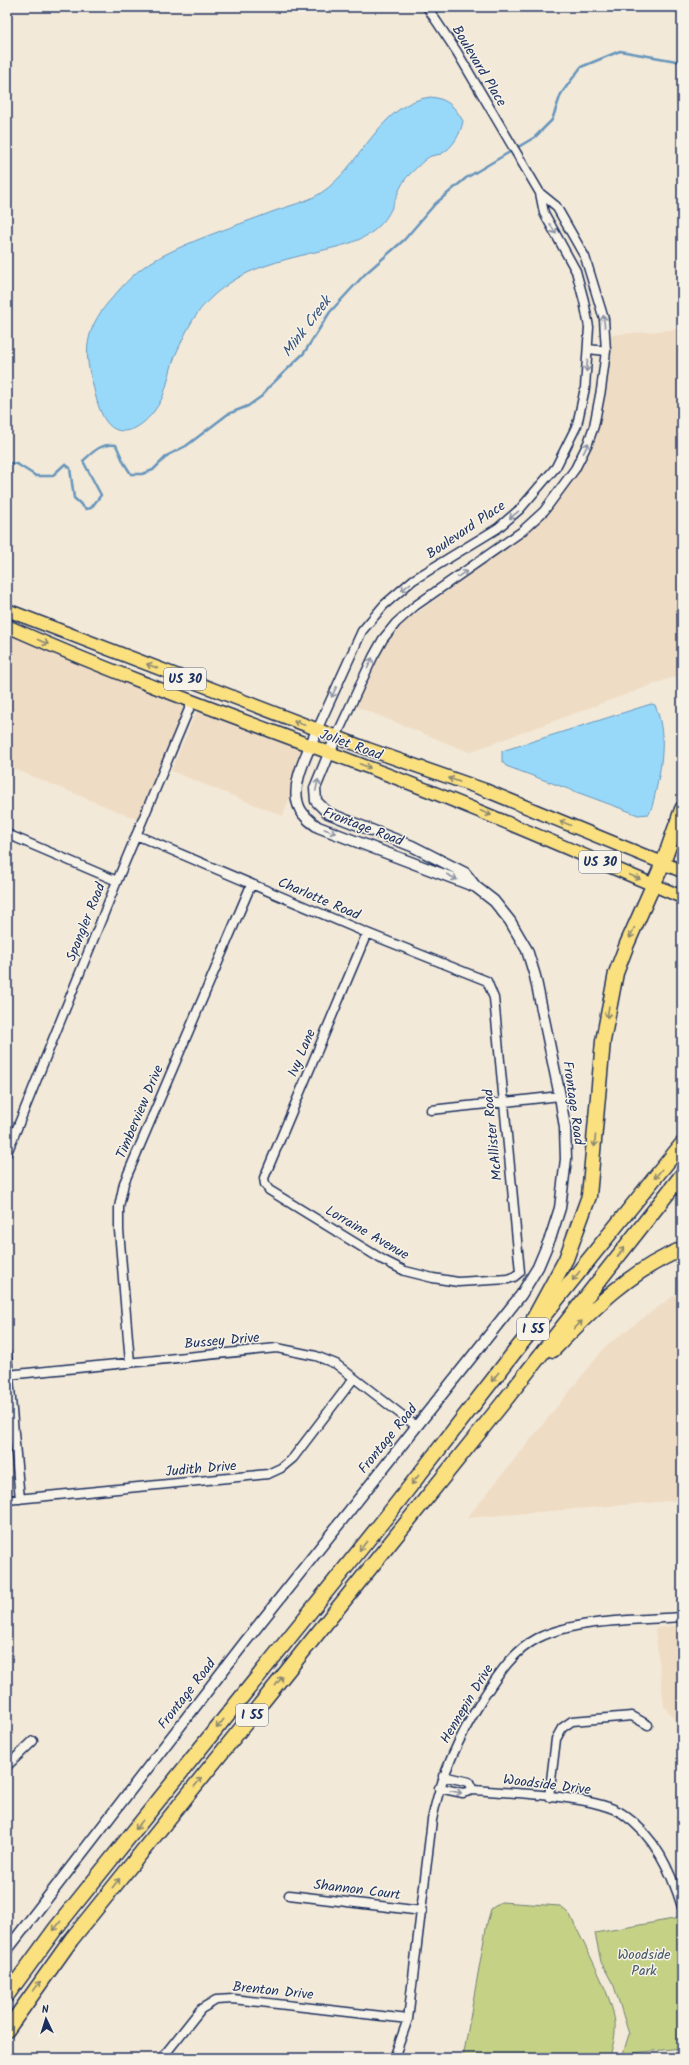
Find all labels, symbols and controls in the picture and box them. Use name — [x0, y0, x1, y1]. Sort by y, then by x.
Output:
street label: Boulevard Place — [446, 21, 512, 112]
one-way arrow — [550, 223, 558, 235]
water label: Mink Creek — [276, 290, 339, 363]
one-way arrow — [600, 315, 608, 328]
one-way arrow — [583, 359, 590, 372]
one-way arrow — [583, 442, 590, 454]
street label: Boulevard Place — [422, 495, 511, 565]
one-way arrow — [509, 510, 519, 519]
one-way arrow — [456, 570, 467, 578]
one-way arrow — [401, 582, 411, 591]
one-way arrow — [36, 639, 48, 647]
one-way arrow — [367, 658, 374, 670]
one-way arrow — [146, 661, 158, 669]
road number: US 30 — [164, 668, 206, 690]
one-way arrow — [330, 685, 337, 697]
one-way arrow — [294, 718, 306, 726]
street label: Joliet Road — [317, 724, 386, 767]
one-way arrow — [359, 762, 371, 770]
one-way arrow — [448, 775, 460, 783]
one-way arrow — [313, 779, 321, 792]
street label: Frontage Road — [320, 802, 407, 853]
one-way arrow — [480, 810, 492, 817]
one-way arrow — [560, 819, 572, 827]
one-way arrow — [324, 828, 336, 836]
road number: US 30 — [579, 851, 621, 873]
street label: Charlotte Road — [274, 872, 365, 927]
one-way arrow — [628, 873, 640, 881]
one-way arrow — [446, 874, 458, 881]
street label: Spangler Road — [60, 879, 112, 965]
one-way arrow — [627, 927, 635, 939]
one-way arrow — [604, 1005, 612, 1018]
street label: Ivy Lane — [282, 1025, 322, 1080]
street label: Frontage Road — [556, 1060, 590, 1147]
street label: Timberview Drive — [110, 1061, 170, 1162]
street label: McAllister Road — [477, 1087, 509, 1182]
one-way arrow — [591, 1134, 598, 1147]
one-way arrow — [653, 1169, 662, 1180]
street label: Lorraine Avenue — [321, 1200, 414, 1266]
one-way arrow — [617, 1246, 625, 1257]
one-way arrow — [572, 1270, 580, 1281]
road number: I 55 — [517, 1318, 549, 1340]
one-way arrow — [573, 1320, 582, 1330]
street label: Bussey Drive — [184, 1327, 261, 1355]
one-way arrow — [491, 1372, 499, 1383]
street label: Frontage Road — [353, 1399, 424, 1479]
street label: Judith Drive — [165, 1455, 238, 1483]
one-way arrow — [411, 1474, 419, 1485]
one-way arrow — [358, 1541, 367, 1552]
street label: Frontage Road — [152, 1653, 222, 1734]
street label: Hennepin Drive — [435, 1660, 500, 1748]
one-way arrow — [275, 1675, 284, 1686]
road number: I 55 — [236, 1704, 268, 1726]
one-way arrow — [216, 1718, 224, 1729]
street label: Woodside Drive — [502, 1769, 593, 1801]
one-way arrow — [193, 1777, 202, 1787]
one-way arrow — [449, 1788, 462, 1796]
one-way arrow — [134, 1820, 143, 1831]
street label: Shannon Court — [312, 1874, 402, 1906]
one-way arrow — [112, 1878, 121, 1889]
one-way arrow — [53, 1921, 61, 1932]
park label: Woodside Park — [617, 1944, 671, 1982]
street label: Brenton Drive — [231, 1976, 315, 2006]
one-way arrow — [33, 1981, 41, 1992]
north arrow — [26, 1999, 66, 2039]
text: N — [41, 2001, 50, 2019]

